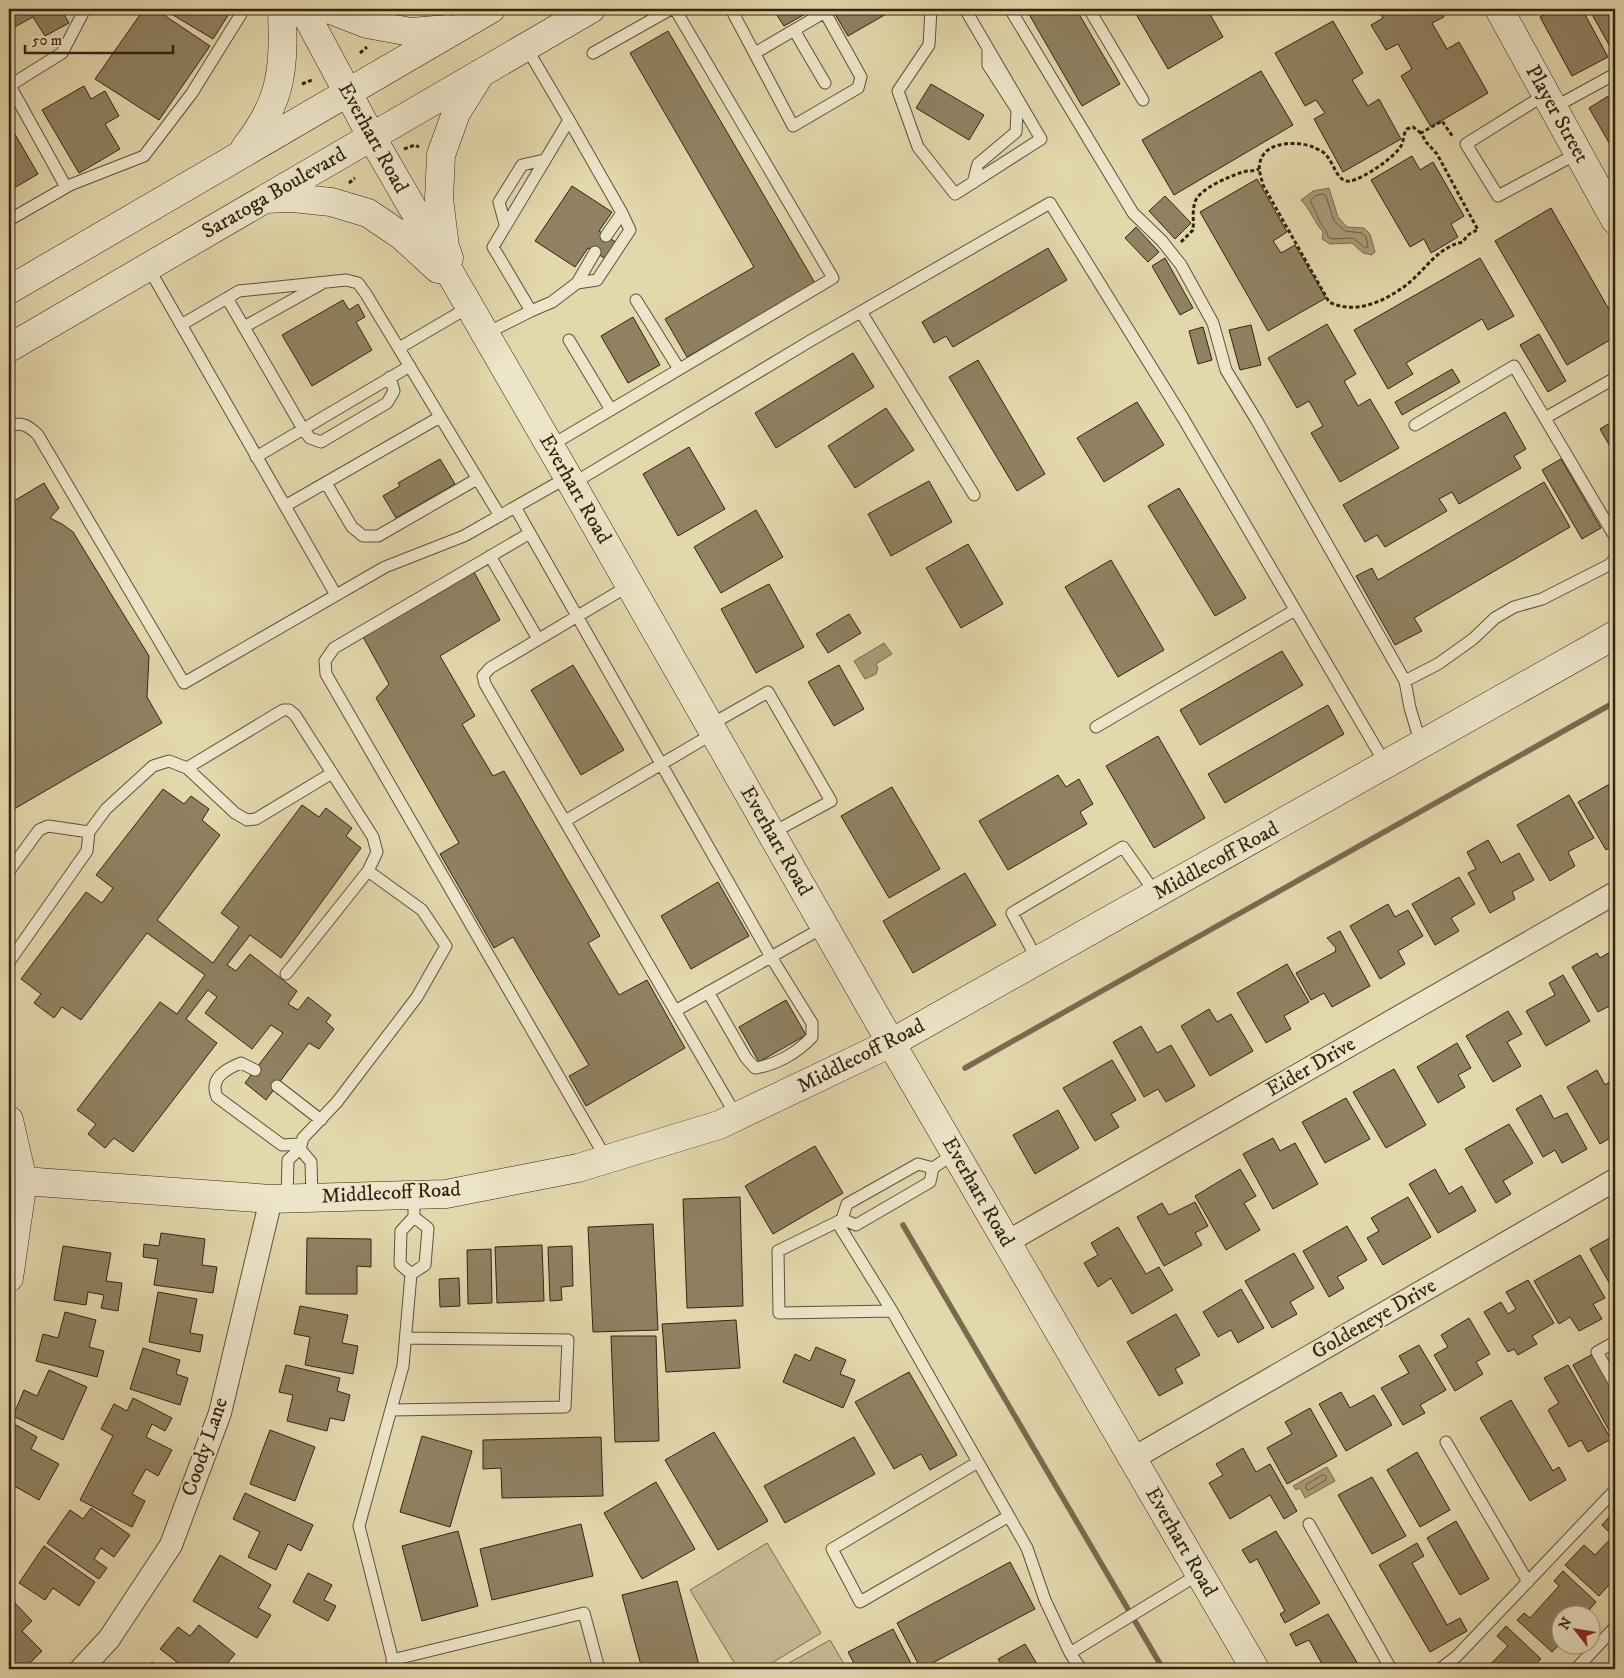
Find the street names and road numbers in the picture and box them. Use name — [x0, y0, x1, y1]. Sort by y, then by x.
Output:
street label: Player Street — [1519, 61, 1595, 168]
street label: Everhart Road — [332, 78, 414, 198]
street label: Saratoga Boulevard — [197, 141, 351, 245]
street label: Everhart Road — [533, 429, 617, 549]
street label: Everhart Road — [734, 781, 818, 901]
street label: Middlecoff Road — [1149, 816, 1284, 906]
street label: Middlecoff Road — [793, 1013, 929, 1099]
street label: Eider Drive — [1262, 1031, 1360, 1103]
street label: Everhart Road — [936, 1132, 1020, 1252]
street label: Middlecoff Road — [321, 1176, 462, 1210]
street label: Goldeneye Drive — [1307, 1273, 1441, 1365]
street label: Coody Lane — [176, 1394, 234, 1500]
street label: Everhart Road — [1139, 1482, 1223, 1602]

